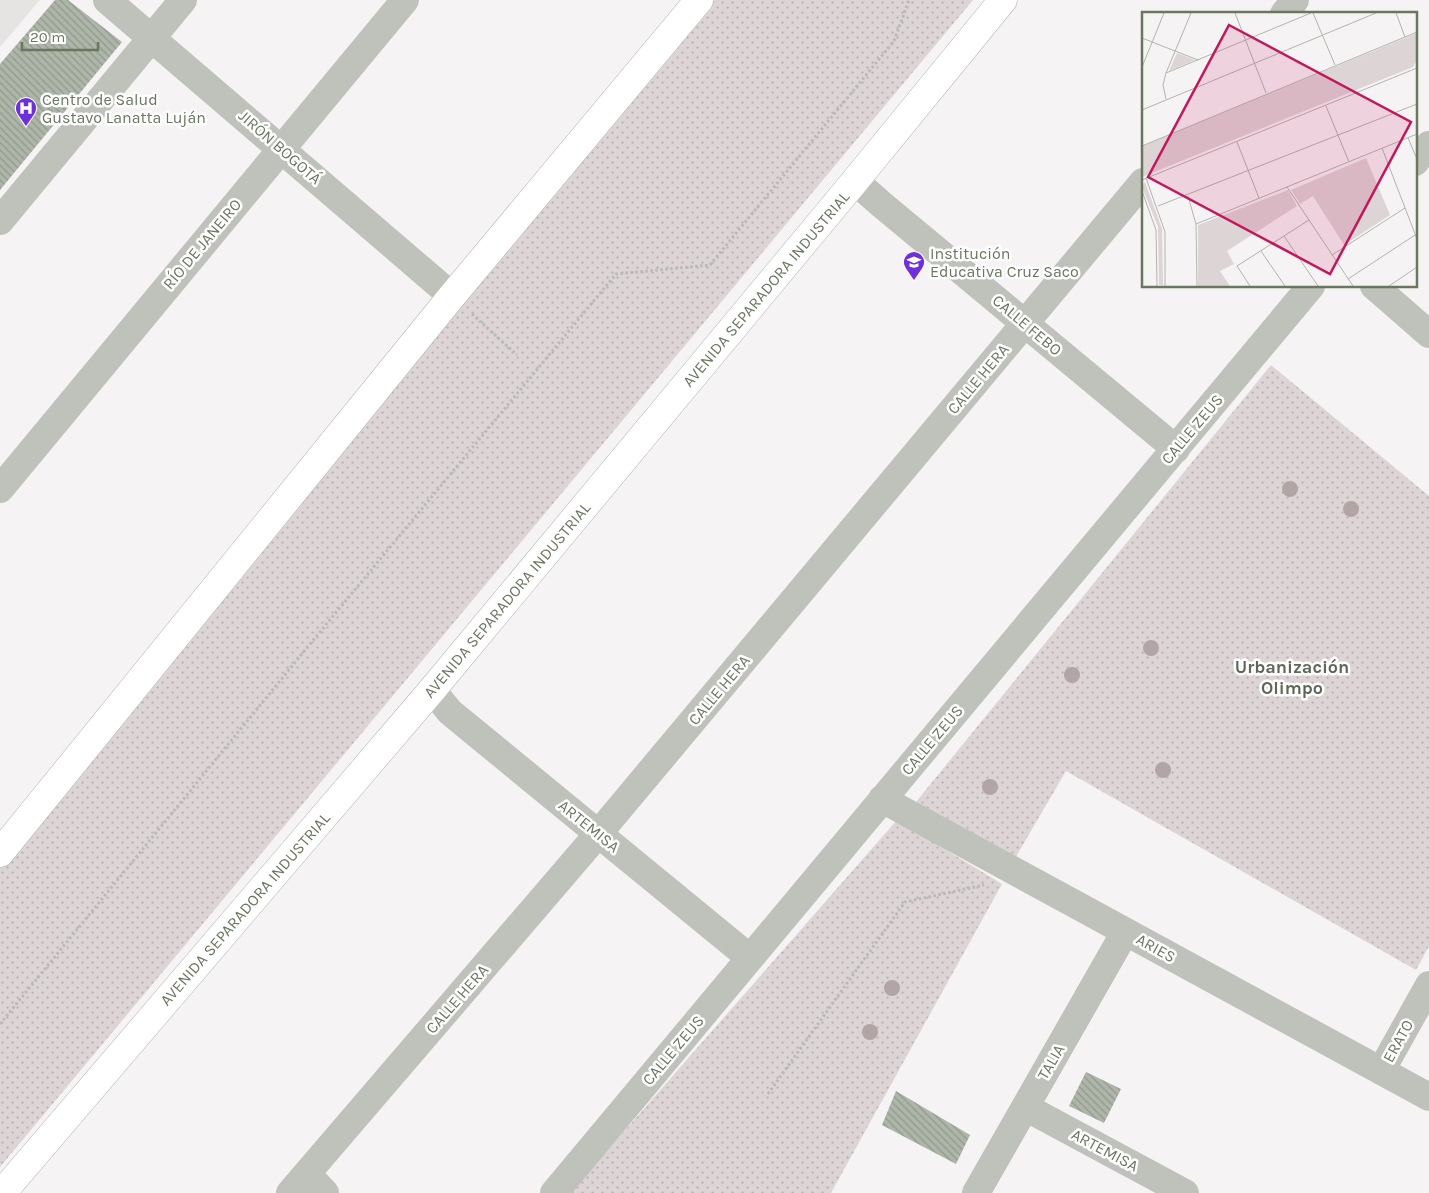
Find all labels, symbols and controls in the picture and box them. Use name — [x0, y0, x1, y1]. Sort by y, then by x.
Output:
inset map — [1142, 12, 1416, 288]
scale bar — [22, 20, 99, 52]
text: 20 m — [30, 28, 65, 46]
place label: Centro de Salud Gustavo Lanatta Luján — [42, 90, 206, 127]
hospital icon: Centro de Salud Gustavo Lanatta Luján — [14, 96, 38, 127]
street label: JIRÓN BOGOTÁ — [235, 106, 325, 188]
street label: AVENIDA SEPARADORA INDUSTRIAL — [679, 187, 854, 391]
street label: RÍO DE JANEIRO — [159, 195, 245, 293]
place label: Institución Educativa Cruz Saco — [930, 244, 1079, 281]
school or university icon: Institución Educativa Cruz Saco — [902, 250, 926, 281]
street label: CALLE FEBO — [989, 291, 1065, 359]
street label: CALLE HERA — [943, 340, 1013, 418]
street label: CALLE ZEUS — [1157, 390, 1227, 468]
street label: AVENIDA SEPARADORA INDUSTRIAL — [420, 498, 595, 702]
street label: CALLE HERA — [684, 651, 754, 729]
district label: Urbanización Olimpo — [1235, 656, 1349, 699]
street label: CALLE ZEUS — [897, 701, 967, 779]
street label: ARTEMISA — [555, 796, 623, 856]
street label: AVENIDA SEPARADORA INDUSTRIAL — [156, 808, 334, 1009]
street label: ARIES — [1133, 929, 1179, 967]
street label: CALLE HERA — [422, 961, 492, 1037]
street label: CALLE ZEUS — [638, 1011, 708, 1089]
street label: ERATO — [1379, 1016, 1417, 1066]
street label: TALIA — [1033, 1041, 1069, 1083]
street label: ARTEMISA — [1068, 1125, 1142, 1175]

